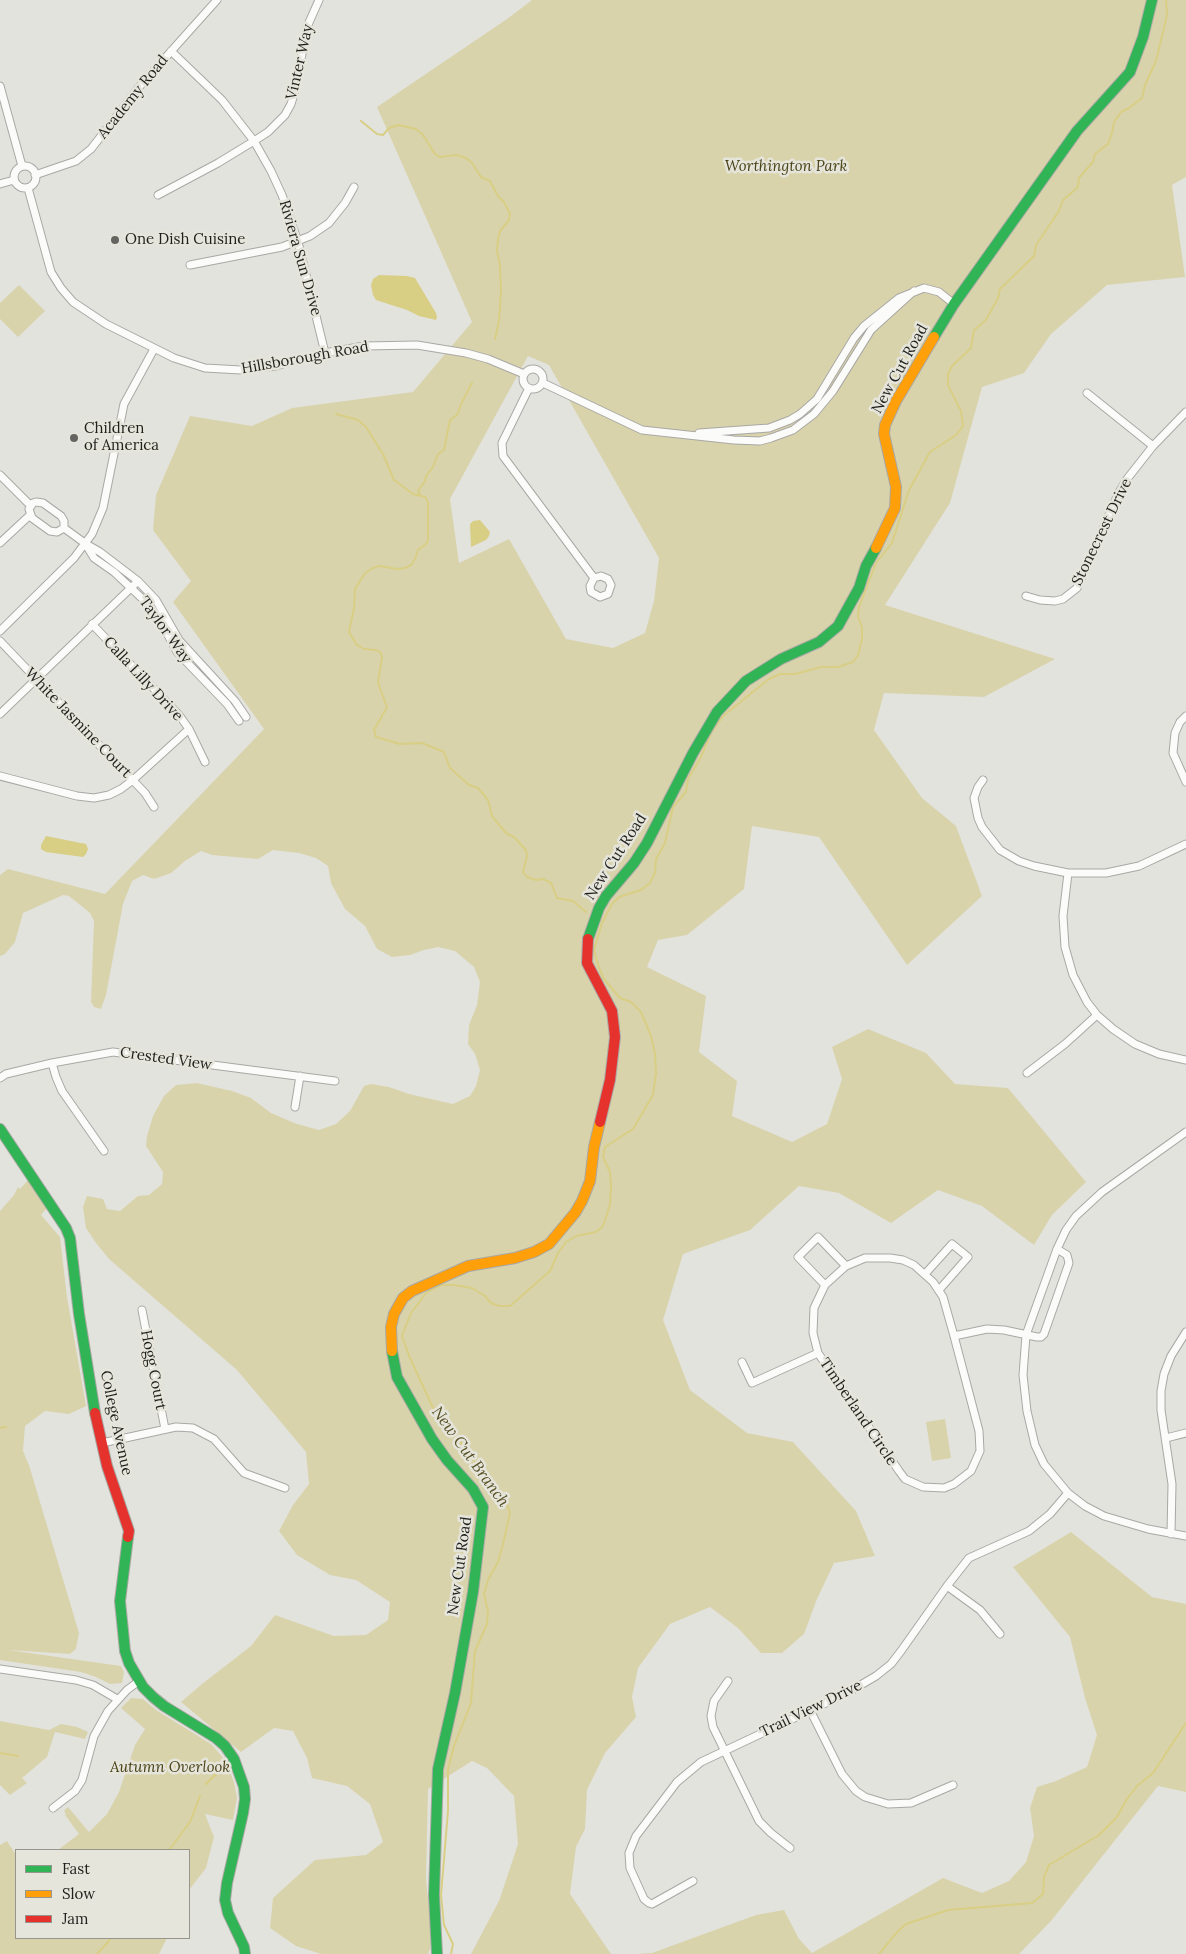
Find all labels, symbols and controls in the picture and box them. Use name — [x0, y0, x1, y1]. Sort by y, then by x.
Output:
street label: Vinter Way — [283, 22, 317, 102]
street label: Academy Road — [94, 52, 172, 142]
park label: Worthington Park — [725, 158, 847, 176]
street label: Riviera Sun Drive — [275, 198, 325, 318]
place label: One Dish Cuisine — [125, 231, 245, 249]
marker: One Dish Cuisine — [109, 234, 121, 246]
street label: New Cut Road — [868, 321, 932, 417]
street label: Hillsborough Road — [240, 338, 370, 378]
place label: Children of America — [84, 420, 159, 455]
marker: Children of America — [68, 432, 80, 444]
street label: Stonecrest Drive — [1068, 476, 1136, 588]
street label: Taylor Way — [135, 593, 195, 667]
street label: Calla Lilly Drive — [99, 633, 187, 725]
street label: White Jasmine Court — [21, 664, 135, 782]
street label: New Cut Road — [581, 810, 651, 904]
street label: Crested View — [119, 1044, 213, 1074]
street label: Hogg Court — [136, 1328, 170, 1412]
street label: Timberland Circle — [815, 1355, 901, 1469]
street label: College Avenue — [96, 1369, 136, 1477]
water label: New Cut Branch — [427, 1403, 513, 1511]
street label: New Cut Road — [444, 1516, 476, 1616]
street label: Trail View Drive — [757, 1677, 865, 1741]
park label: Autumn Overlook — [110, 1759, 230, 1777]
legend — [15, 1849, 190, 1939]
text: Fast — [62, 1859, 90, 1878]
text: Slow — [62, 1884, 95, 1903]
text: Jam — [62, 1909, 89, 1928]

